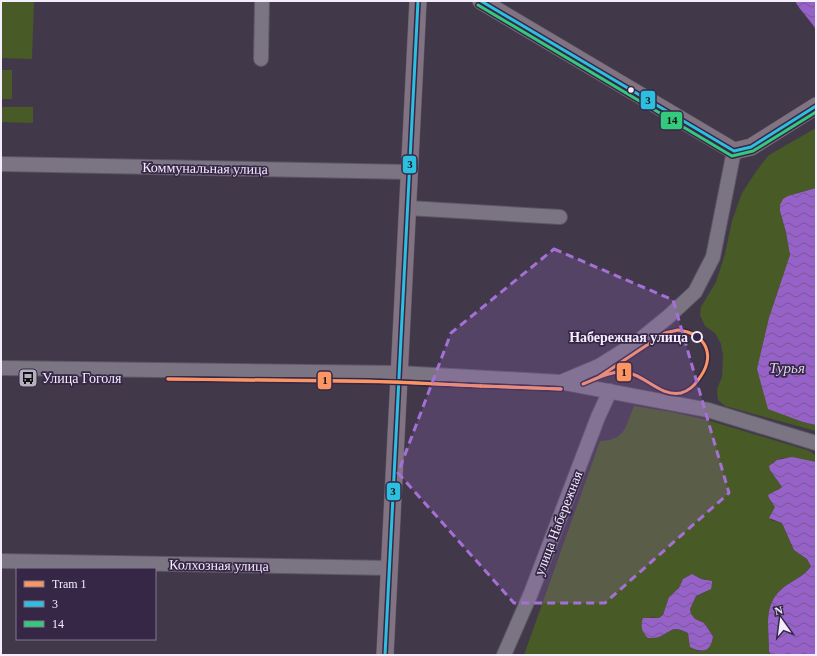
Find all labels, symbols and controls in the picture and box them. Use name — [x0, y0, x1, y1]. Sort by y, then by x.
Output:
unlabelled marker — [626, 85, 636, 95]
line badge: 3 — [640, 90, 656, 110]
text: 3 — [645, 94, 651, 106]
line badge: 14 — [660, 111, 683, 130]
text: 14 — [667, 114, 678, 126]
line badge: 3 — [402, 155, 417, 174]
text: 3 — [407, 158, 413, 170]
street label: Коммунальная улица — [142, 160, 269, 177]
place label: Набережная улица — [569, 330, 688, 345]
marker: Набережная улица — [691, 331, 703, 343]
water label: Турья — [769, 360, 805, 376]
line badge: 1 — [616, 362, 632, 382]
text: 1 — [621, 366, 627, 378]
bus stop icon: Улица Гоголя — [17, 367, 39, 389]
place label: Улица Гоголя — [42, 371, 122, 386]
line badge: 1 — [317, 371, 332, 390]
text: 1 — [322, 374, 328, 386]
street label: улица Набережная — [532, 468, 585, 577]
line badge: 3 — [386, 482, 401, 501]
text: 3 — [390, 485, 396, 497]
street label: Колхозная улица — [169, 557, 270, 574]
legend — [16, 568, 156, 640]
text: Tram 1 — [52, 577, 87, 591]
text: 3 — [52, 597, 58, 611]
north arrow — [761, 600, 801, 640]
text: N — [773, 604, 784, 617]
text: 14 — [52, 617, 64, 631]

